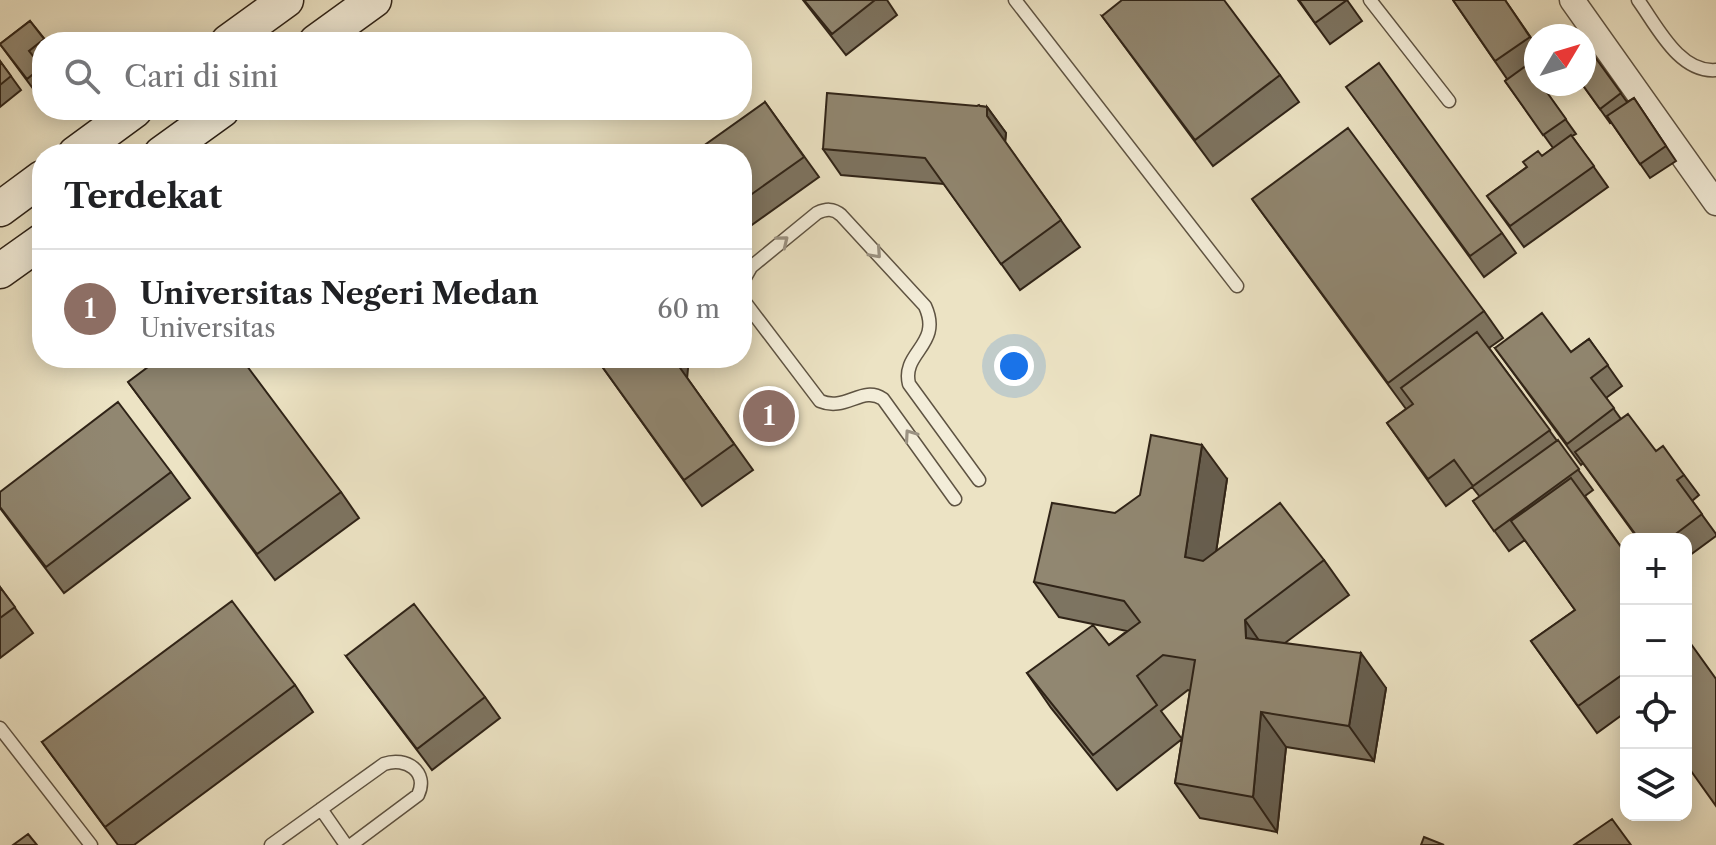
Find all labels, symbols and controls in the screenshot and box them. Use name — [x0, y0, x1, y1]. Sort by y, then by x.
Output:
north arrow — [1524, 24, 1596, 96]
search box — [32, 32, 752, 120]
icon: search — [60, 54, 104, 98]
text: Cari di sini — [124, 58, 278, 95]
text: Terdekat — [64, 175, 222, 217]
one-way arrow — [774, 236, 789, 250]
one-way arrow — [866, 243, 881, 258]
text: Universitas Negeri Medan — [140, 275, 539, 312]
text: 1 — [84, 293, 96, 325]
text: 60 m — [657, 293, 720, 325]
text: Universitas — [140, 312, 276, 344]
your location — [994, 346, 1034, 386]
pin: 1 — [743, 386, 795, 446]
one-way arrow — [905, 429, 920, 444]
map controls — [1620, 533, 1692, 821]
button: + — [1620, 533, 1692, 605]
button: − — [1620, 605, 1692, 677]
button: locate — [1620, 677, 1692, 749]
button: layers — [1620, 749, 1692, 821]

